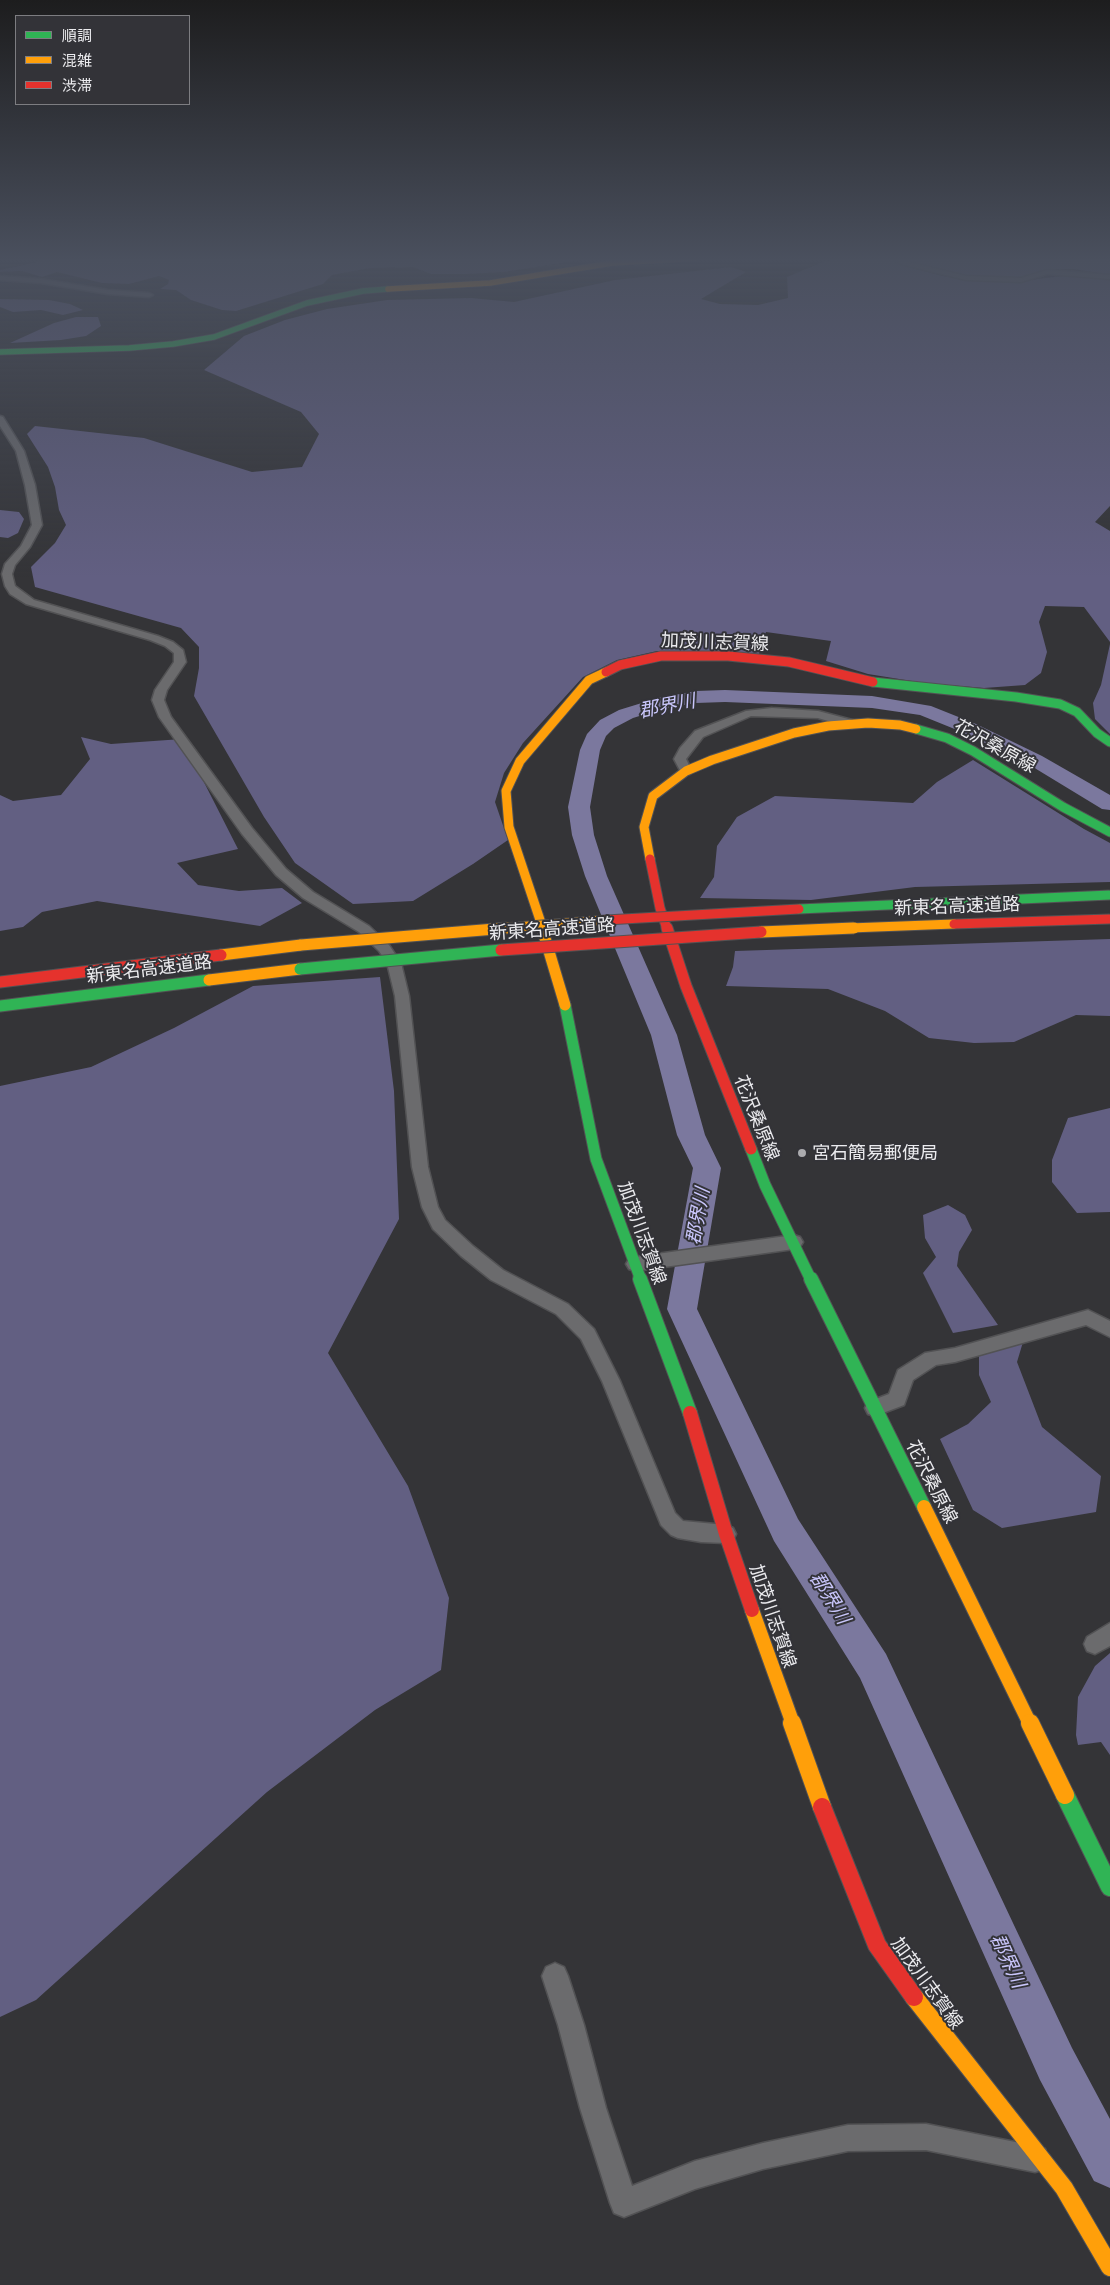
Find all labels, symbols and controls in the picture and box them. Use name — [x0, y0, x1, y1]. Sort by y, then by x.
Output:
legend — [15, 15, 190, 105]
text: 順調 — [62, 27, 92, 44]
text: 混雑 — [62, 52, 92, 69]
text: 渋滞 — [62, 77, 92, 94]
street label: 加茂川志賀線 — [661, 629, 769, 655]
water label: 郡界川 — [637, 689, 697, 723]
street label: 花沢桑原線 — [950, 715, 1040, 777]
street label: 新東名高速道路 — [894, 893, 1020, 919]
street label: 新東名高速道路 — [488, 914, 616, 944]
street label: 新東名高速道路 — [85, 951, 213, 987]
street label: 花沢桑原線 — [730, 1072, 784, 1164]
place label: 宮石簡易郵便局 — [812, 1142, 938, 1164]
marker: 宮石簡易郵便局 — [796, 1147, 808, 1159]
street label: 加茂川志賀線 — [613, 1179, 671, 1287]
water label: 郡界川 — [682, 1186, 714, 1246]
street label: 花沢桑原線 — [902, 1437, 962, 1527]
street label: 加茂川志賀線 — [745, 1561, 801, 1671]
water label: 郡界川 — [805, 1568, 855, 1628]
water label: 郡界川 — [986, 1930, 1030, 1992]
street label: 加茂川志賀線 — [887, 1933, 967, 2033]

